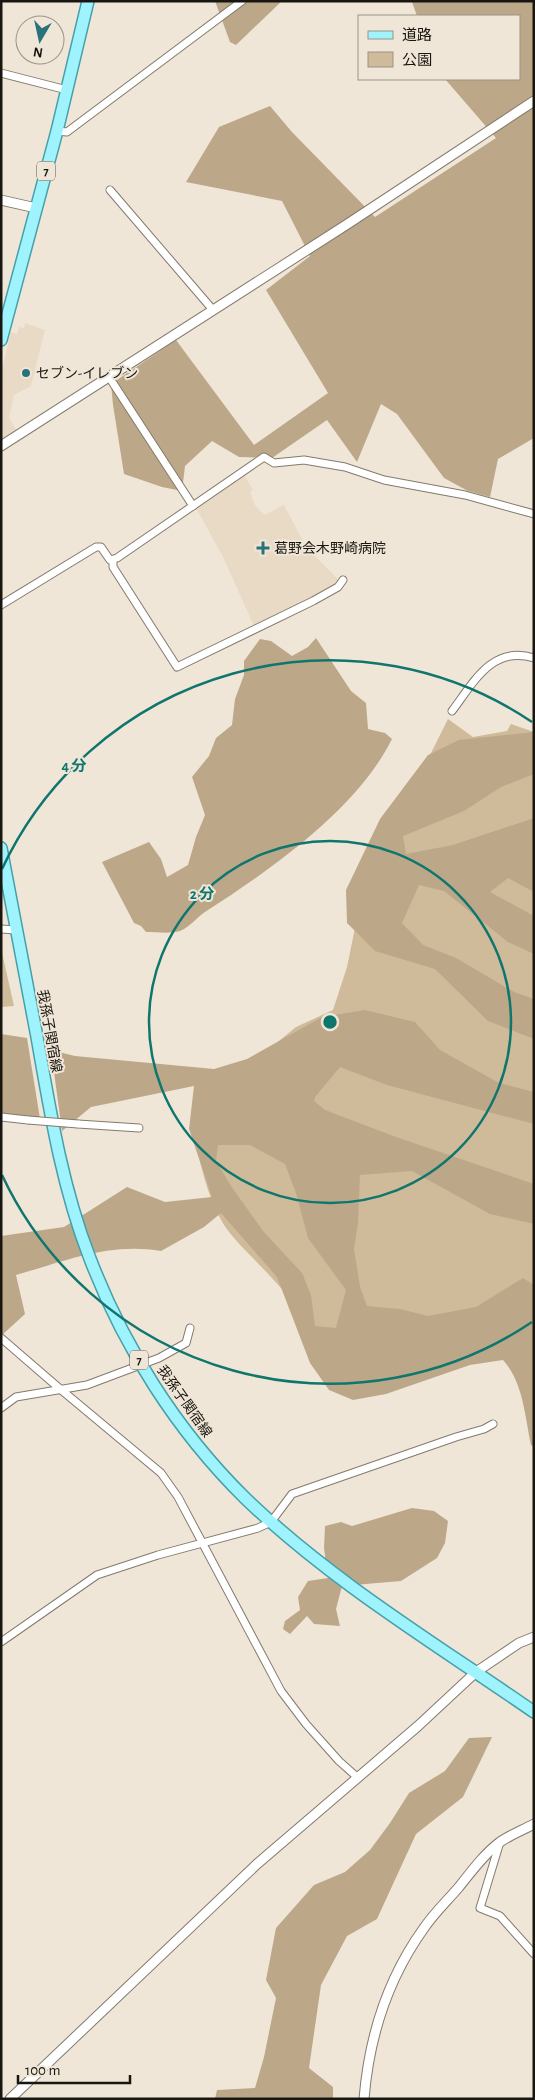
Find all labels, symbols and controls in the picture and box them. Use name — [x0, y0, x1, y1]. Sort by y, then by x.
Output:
north arrow — [15, 15, 65, 65]
legend — [358, 15, 520, 80]
text: 道路 — [402, 27, 432, 43]
text: N — [32, 44, 44, 60]
text: 公園 — [402, 52, 432, 68]
road number: 7 — [37, 162, 55, 180]
place label: セブン-イレブン — [36, 365, 138, 381]
marker: セブン-イレブン — [20, 367, 32, 379]
marker: 葛野会木野崎病院 — [256, 541, 270, 555]
place label: 葛野会木野崎病院 — [274, 541, 386, 556]
text: 4 分 — [62, 758, 86, 774]
text: 2 分 — [190, 886, 214, 902]
street label: 我孫子関宿線 — [35, 988, 64, 1074]
centre of rings — [321, 1013, 339, 1031]
road number: 7 — [130, 1350, 148, 1370]
street label: 我孫子関宿線 — [154, 1363, 215, 1440]
scale bar — [18, 2052, 130, 2084]
text: 100 m — [25, 2063, 60, 2078]

